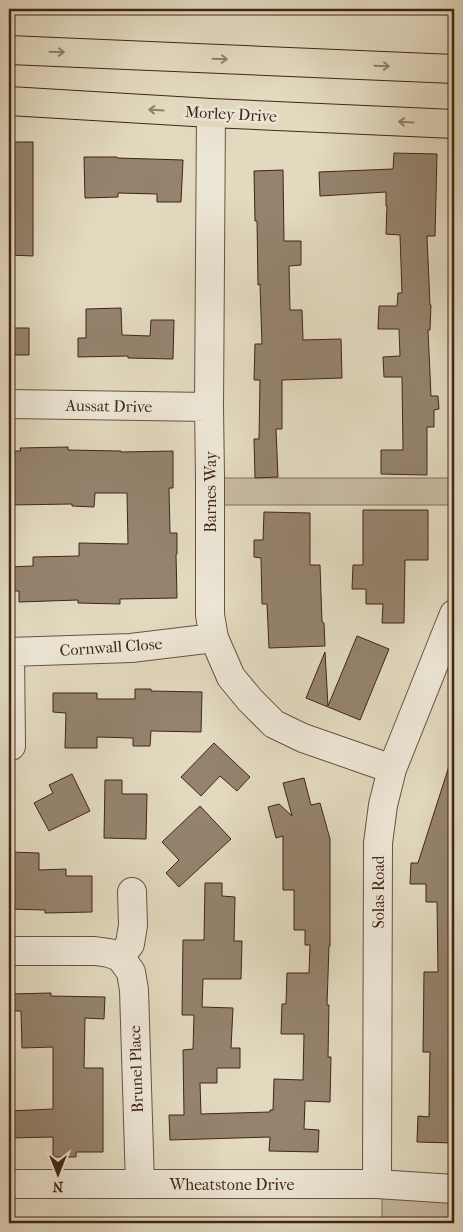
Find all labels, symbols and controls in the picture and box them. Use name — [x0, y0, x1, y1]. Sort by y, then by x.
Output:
one-way arrow — [49, 47, 65, 57]
one-way arrow — [212, 54, 228, 64]
one-way arrow — [374, 61, 390, 71]
street label: Morley Drive — [184, 102, 278, 126]
one-way arrow — [148, 105, 164, 114]
one-way arrow — [398, 117, 414, 126]
street label: Aussat Drive — [64, 396, 153, 416]
street label: Barnes Way — [201, 451, 220, 533]
street label: Cornwall Close — [59, 634, 163, 660]
street label: Solas Road — [369, 855, 388, 929]
street label: Brunel Place — [125, 1025, 147, 1113]
north arrow — [32, 1150, 82, 1200]
street label: Wheatstone Drive — [169, 1175, 295, 1194]
text: N — [52, 1178, 63, 1195]

